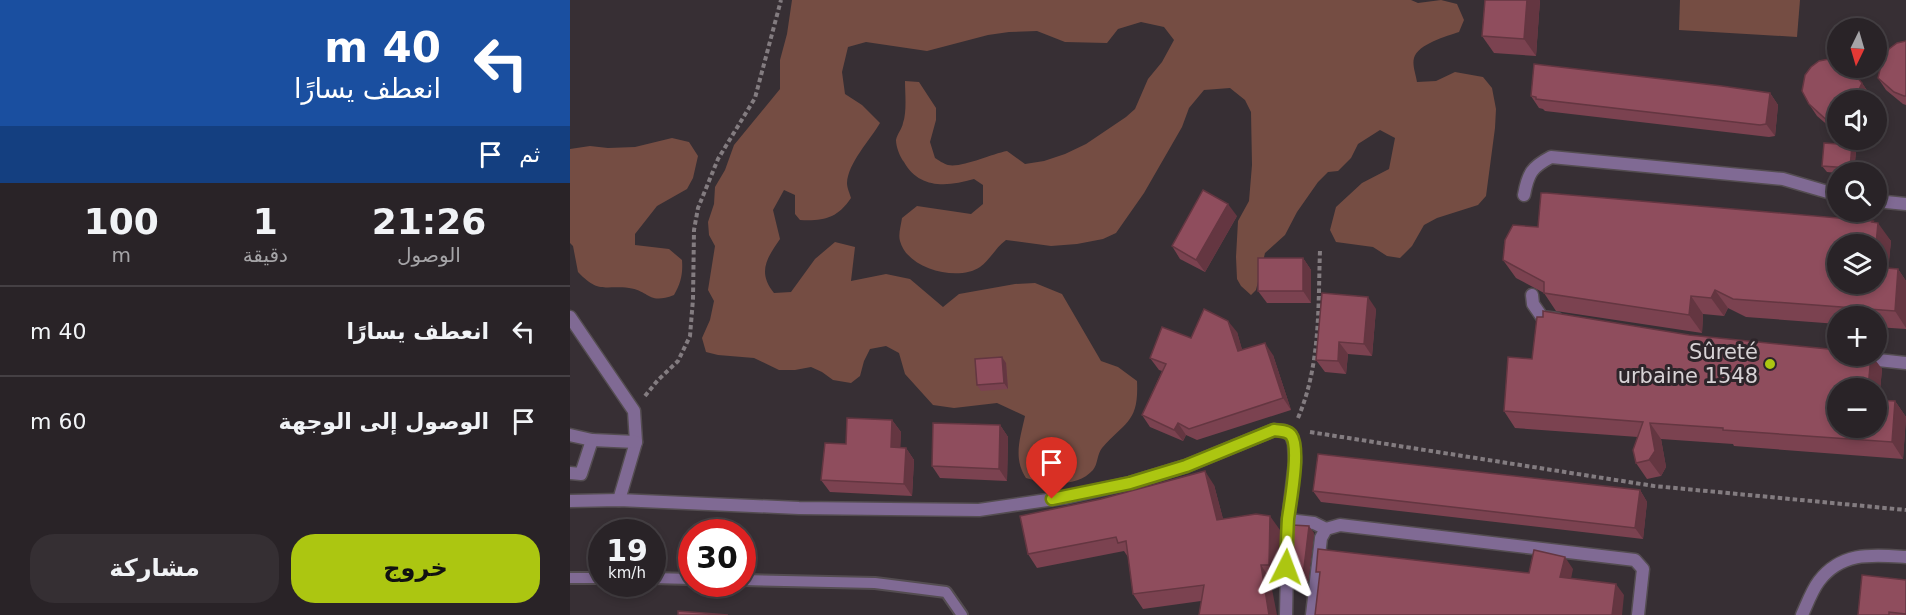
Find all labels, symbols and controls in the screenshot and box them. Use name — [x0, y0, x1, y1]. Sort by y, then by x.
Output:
north arrow — [1827, 18, 1887, 78]
map controls — [1827, 18, 1887, 438]
text: 40 m — [324, 23, 441, 72]
icon: left — [462, 24, 540, 102]
text: انعطف يسارًا — [294, 73, 441, 104]
button: sound — [1827, 90, 1887, 150]
icon: arrive — [474, 138, 507, 171]
text: ثم — [519, 142, 540, 167]
button: search — [1827, 162, 1887, 222]
text: 100 — [84, 201, 159, 242]
text: 1 — [253, 201, 278, 242]
text: 21:26 — [372, 201, 486, 242]
button: layers — [1827, 234, 1887, 294]
text: m — [112, 243, 131, 267]
text: دقيقة — [243, 243, 288, 267]
text: الوصول — [397, 243, 461, 267]
button: + — [1827, 306, 1887, 366]
icon: left — [507, 315, 540, 348]
text: 40 m — [30, 319, 86, 344]
text: انعطف يسارًا — [346, 319, 489, 344]
place label: Sûreté urbaine 1548 — [1618, 340, 1758, 388]
marker: Sûreté urbaine 1548 — [1763, 357, 1777, 371]
button: − — [1827, 378, 1887, 438]
icon: arrive — [507, 405, 540, 438]
text: 60 m — [30, 409, 86, 434]
text: الوصول إلى الوجهة — [279, 409, 489, 434]
pin — [1026, 437, 1077, 499]
icon: arrive — [1035, 446, 1068, 479]
speed limit sign: 30 — [678, 519, 756, 597]
text: 19 — [606, 533, 648, 568]
button: مشاركة — [30, 534, 279, 603]
button: خروج — [291, 534, 540, 603]
position arrow — [1254, 535, 1318, 599]
text: km/h — [608, 564, 646, 582]

